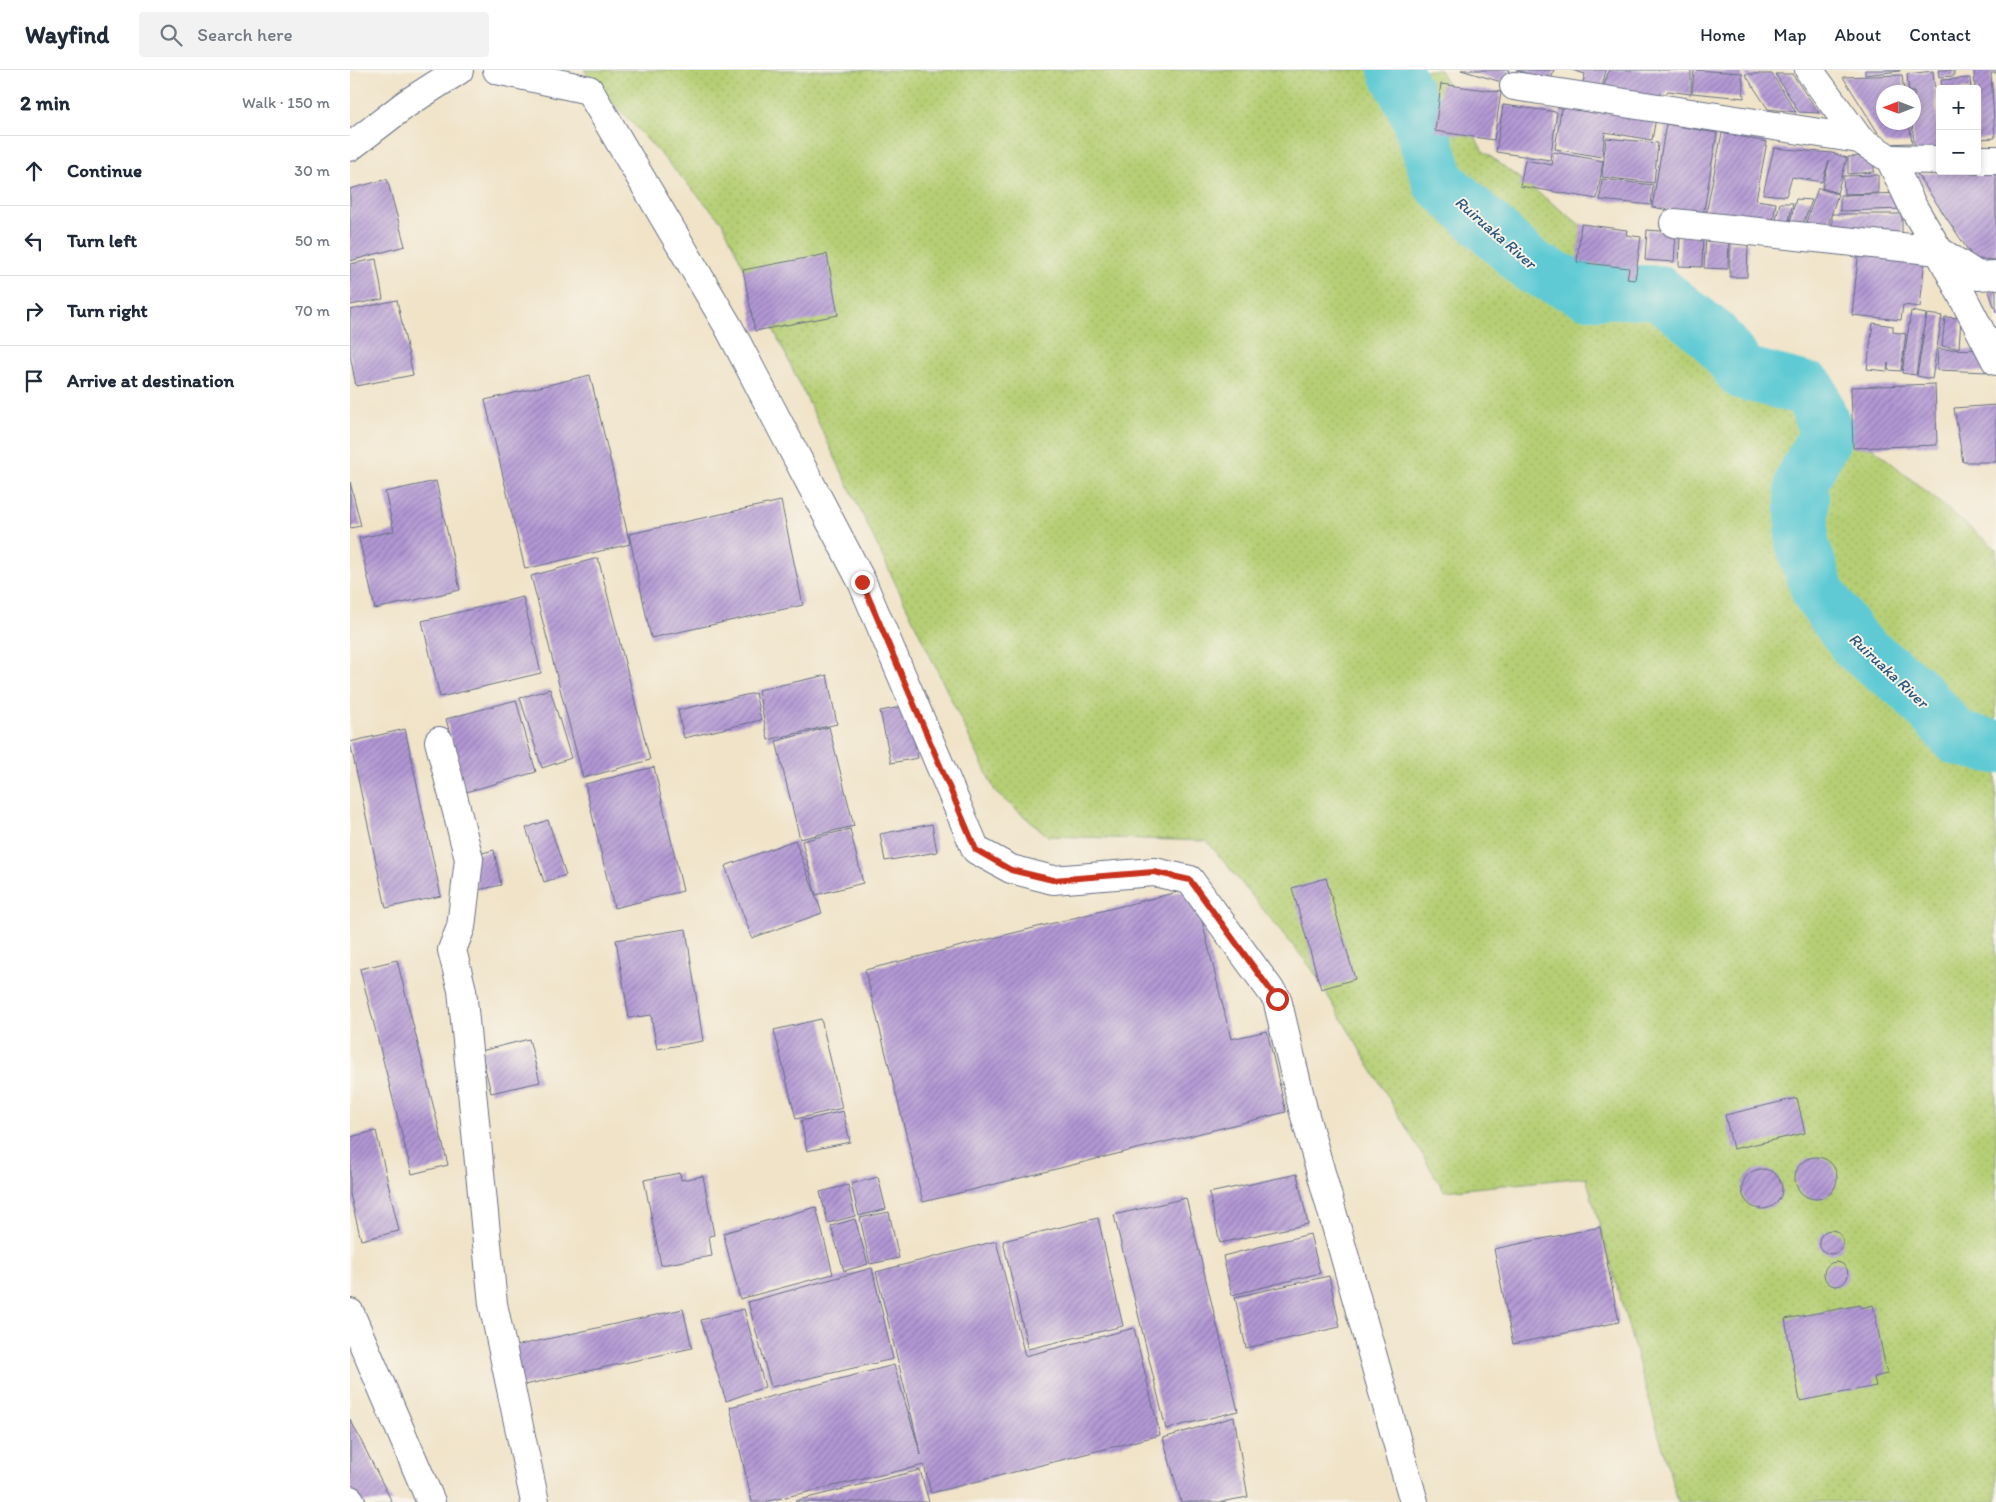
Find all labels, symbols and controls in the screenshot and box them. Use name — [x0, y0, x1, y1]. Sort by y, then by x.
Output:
search box — [139, 12, 489, 57]
text: Wayfind — [25, 20, 109, 49]
icon: search — [157, 21, 185, 49]
text: Search here — [197, 23, 293, 46]
text: Home — [1700, 24, 1746, 46]
text: Map — [1774, 24, 1807, 46]
text: About — [1835, 24, 1881, 46]
text: Contact — [1909, 24, 1971, 46]
north arrow — [1876, 85, 1921, 130]
map controls — [1936, 85, 1981, 175]
button: + — [1936, 85, 1981, 130]
text: 2 min — [20, 90, 70, 115]
text: Walk · 150 m — [242, 93, 330, 112]
button: − — [1936, 130, 1981, 175]
icon: ahead — [20, 157, 48, 185]
text: Continue — [67, 159, 142, 182]
text: 30 m — [294, 161, 330, 180]
water label: Ruiruaka River — [1451, 192, 1541, 274]
icon: left — [20, 227, 48, 255]
text: Turn left — [67, 229, 137, 252]
text: 50 m — [295, 231, 330, 250]
icon: right — [20, 297, 48, 325]
text: Turn right — [67, 299, 148, 322]
text: 70 m — [295, 301, 330, 320]
icon: arrive — [20, 367, 48, 395]
text: Arrive at destination — [67, 369, 234, 392]
route end — [851, 571, 874, 594]
water label: Ruiruaka River — [1845, 629, 1933, 713]
route start — [1266, 988, 1289, 1011]

